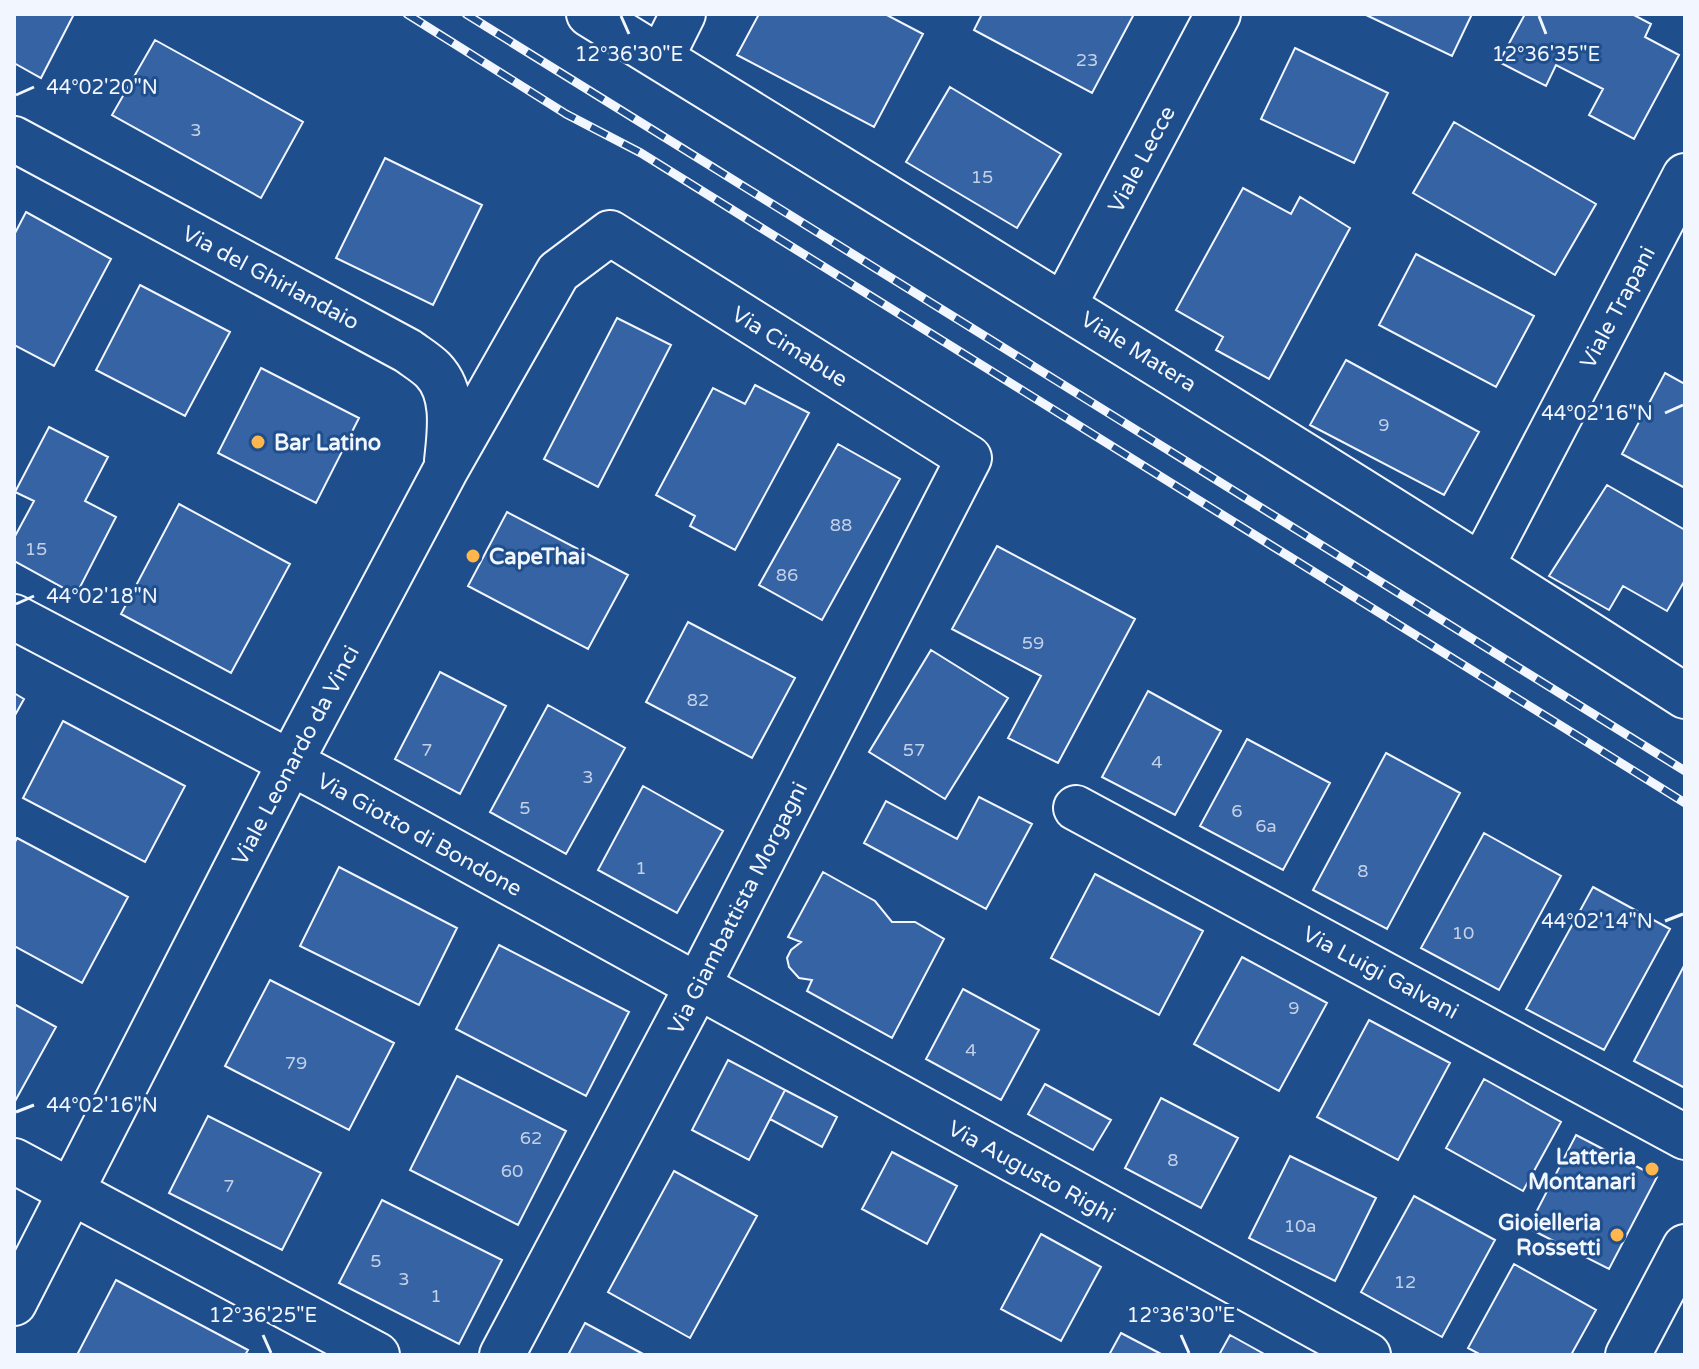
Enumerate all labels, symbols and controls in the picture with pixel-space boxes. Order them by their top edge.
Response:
text: 12°36'30"E [575,43,683,67]
text: 12°36'35"E [1492,43,1600,67]
house number: 23 [1076,49,1098,71]
text: 44°02'20"N [46,76,158,100]
street label: Viale Lecce [1103,102,1181,217]
house number: 3 [190,119,202,141]
house number: 15 [971,166,993,188]
street label: Via del Ghirlandaio [178,220,363,335]
street label: Viale Trapani [1575,242,1661,373]
street label: Via Cimabue [727,301,852,393]
street label: Viale Matera [1076,306,1201,398]
text: 44°02'16"N [1541,402,1653,426]
house number: 9 [1378,414,1390,436]
place label: Bar Latino [274,430,381,456]
marker: Bar Latino [249,433,267,451]
house number: 88 [830,514,852,536]
house number: 15 [25,538,47,560]
place label: CapeThai [489,544,586,570]
marker: CapeThai [464,547,482,565]
house number: 86 [776,564,798,586]
text: 44°02'18"N [46,585,158,609]
house number: 59 [1022,632,1044,654]
street label: Viale Leonardo da Vinci [227,641,365,870]
house number: 82 [687,689,709,711]
house number: 7 [421,739,433,761]
house number: 57 [903,739,925,761]
house number: 4 [1151,751,1163,773]
house number: 3 [582,766,594,788]
street label: Via Giotto di Bondone [313,768,526,902]
street label: Via Giambattista Morgagni [663,778,813,1039]
house number: 5 [519,797,531,819]
house number: 6 [1231,800,1243,822]
house number: 6a [1255,815,1277,837]
house number: 1 [635,857,647,879]
house number: 8 [1357,860,1369,882]
text: 44°02'14"N [1541,910,1653,934]
street label: Via Luigi Galvani [1298,921,1463,1025]
house number: 10 [1452,922,1474,944]
house number: 9 [1288,997,1300,1019]
house number: 4 [965,1039,977,1061]
house number: 79 [285,1052,307,1074]
text: 44°02'16"N [46,1094,158,1118]
street label: Via Augusto Righi [943,1115,1120,1229]
house number: 62 [520,1127,542,1149]
place label: Latteria Montanari [1528,1144,1636,1195]
house number: 8 [1167,1149,1179,1171]
house number: 60 [501,1160,523,1182]
marker: Latteria Montanari [1643,1160,1661,1178]
house number: 7 [223,1175,235,1197]
place label: Gioielleria Rossetti [1498,1210,1601,1261]
house number: 10a [1284,1215,1316,1237]
marker: Gioielleria Rossetti [1608,1226,1626,1244]
house number: 5 [370,1250,382,1272]
house number: 3 [398,1268,410,1290]
house number: 12 [1394,1271,1416,1293]
house number: 1 [430,1285,442,1307]
text: 12°36'25"E [209,1304,317,1328]
text: 12°36'30"E [1127,1304,1235,1328]

